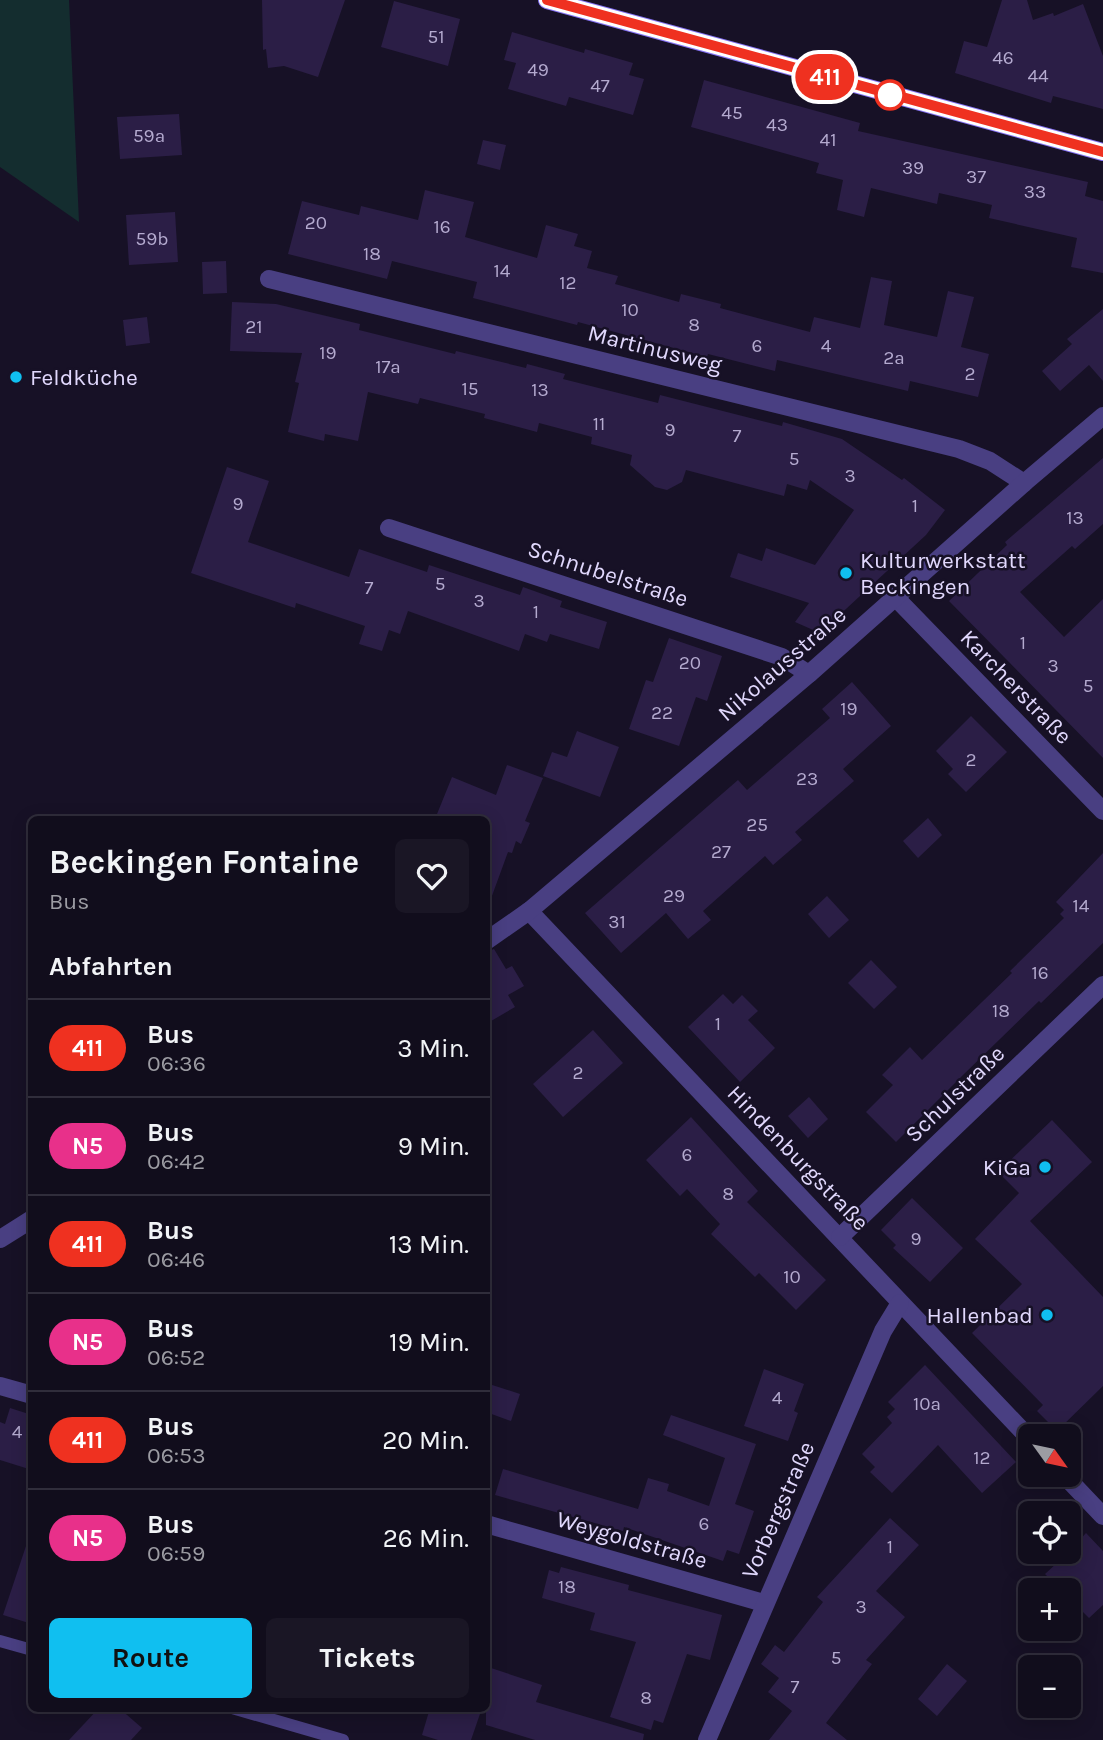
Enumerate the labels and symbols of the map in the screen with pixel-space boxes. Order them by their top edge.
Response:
house number: 51 [427,26,445,48]
house number: 46 [992,47,1014,69]
line badge: 411 [785,54,865,100]
house number: 49 [527,59,549,81]
house number: 44 [1027,65,1049,87]
house number: 47 [590,75,610,97]
unlabelled marker [875,80,905,110]
house number: 45 [721,102,743,124]
house number: 43 [766,114,788,136]
house number: 59a [133,125,165,147]
house number: 41 [820,129,836,151]
house number: 39 [902,157,924,179]
house number: 37 [966,166,986,188]
house number: 33 [1024,181,1046,203]
house number: 20 [305,212,327,234]
house number: 16 [433,216,451,238]
house number: 59b [135,228,169,250]
house number: 18 [363,243,381,265]
house number: 14 [494,260,511,282]
house number: 12 [559,272,577,294]
house number: 10 [621,299,639,321]
house number: 8 [688,314,700,336]
house number: 21 [245,316,263,338]
street label: Martinusweg [585,319,725,379]
house number: 6 [752,335,762,357]
house number: 4 [821,335,832,357]
house number: 19 [319,342,337,364]
house number: 2a [883,347,905,369]
house number: 17a [375,356,401,378]
house number: 2 [964,363,976,385]
place label: Feldküche [30,364,138,391]
marker: Feldküche [8,369,24,385]
house number: 15 [461,378,479,400]
house number: 13 [531,379,549,401]
house number: 11 [593,413,605,435]
house number: 9 [664,419,676,441]
house number: 7 [733,425,742,447]
house number: 5 [789,448,799,470]
house number: 3 [844,465,856,487]
house number: 9 [232,493,244,515]
house number: 1 [912,495,918,517]
house number: 13 [1066,507,1084,529]
street label: Schnubelstraße [524,535,692,613]
place label: Kulturwerkstatt Beckingen [860,547,1026,600]
marker: Kulturwerkstatt Beckingen [838,565,854,581]
house number: 5 [435,573,445,595]
house number: 7 [365,577,374,599]
house number: 3 [473,590,485,612]
house number: 1 [533,601,539,623]
street label: Nikolausstraße [712,601,852,727]
street label: Karcherstraße [955,624,1077,750]
house number: 1 [1020,632,1026,654]
house number: 20 [679,652,701,674]
house number: 3 [1047,655,1059,677]
house number: 5 [1083,675,1093,697]
house number: 19 [840,698,858,720]
house number: 22 [651,702,673,724]
house number: 2 [965,749,977,771]
house number: 23 [796,768,818,790]
house number: 25 [746,814,768,836]
house number: 27 [711,841,731,863]
house number: 29 [663,885,685,907]
house number: 14 [1073,895,1090,917]
house number: 31 [608,911,626,933]
house number: 16 [1031,962,1049,984]
house number: 18 [992,1000,1010,1022]
house number: 1 [715,1013,721,1035]
street label: Schulstraße [900,1040,1010,1148]
house number: 2 [572,1062,584,1084]
street label: Hindenburgstraße [722,1080,874,1236]
house number: 6 [682,1144,692,1166]
place label: KiGa [983,1154,1031,1181]
marker: KiGa [1037,1159,1053,1175]
house number: 8 [722,1183,734,1205]
house number: 9 [910,1228,922,1250]
house number: 10 [783,1266,801,1288]
place label: Hallenbad [926,1302,1033,1329]
marker: Hallenbad [1039,1307,1055,1323]
house number: 4 [772,1387,783,1409]
house number: 10a [913,1393,941,1415]
house number: 4 [12,1421,23,1443]
north arrow [1018,1424,1082,1488]
street label: Vorbergstraße [736,1437,820,1583]
house number: 12 [973,1447,991,1469]
street label: Weygoldstraße [554,1506,710,1574]
house number: 6 [699,1513,709,1535]
house number: 1 [887,1536,893,1558]
house number: 18 [558,1576,576,1598]
house number: 3 [855,1596,867,1618]
house number: 5 [831,1647,841,1669]
house number: 7 [791,1676,800,1698]
house number: 8 [640,1687,652,1709]

